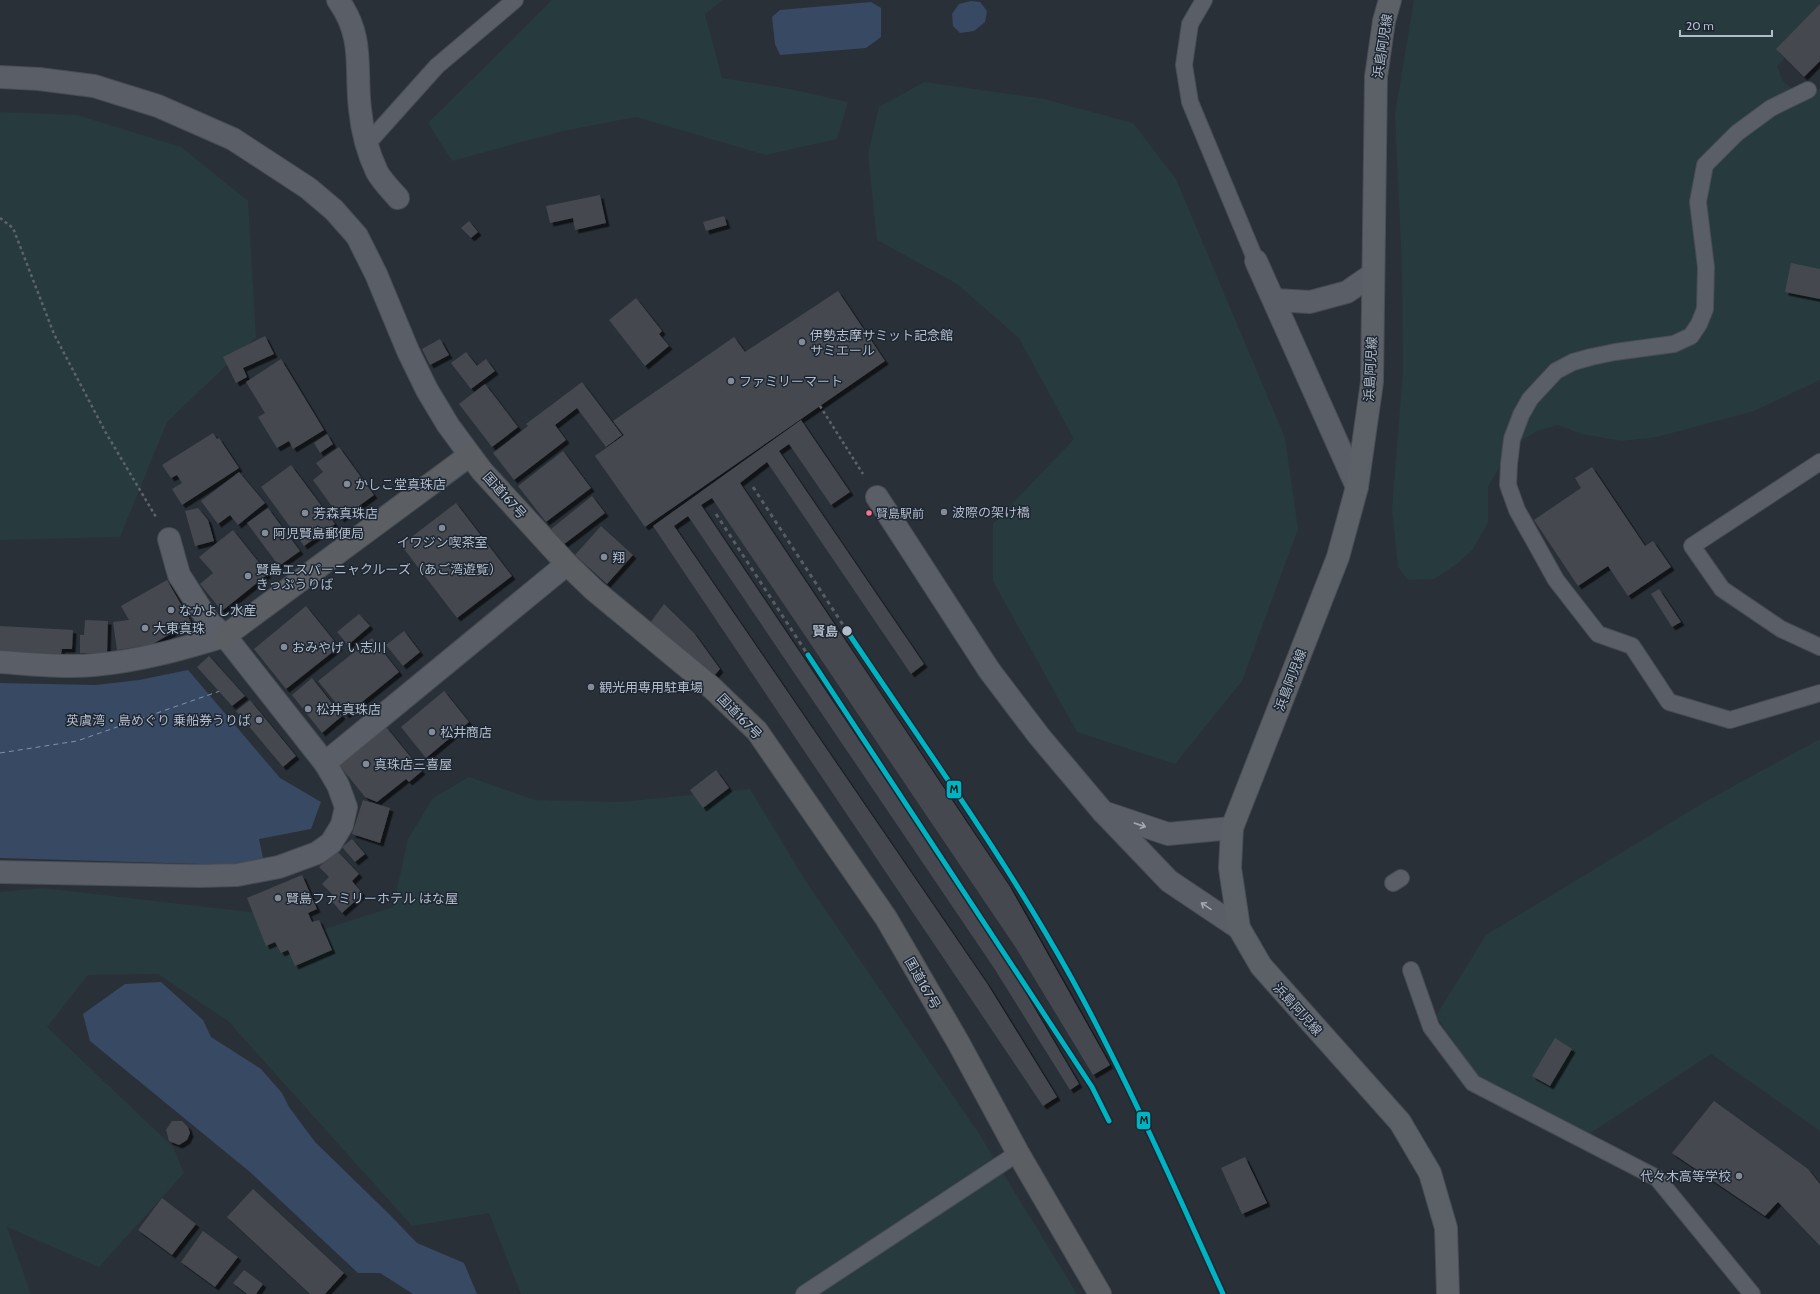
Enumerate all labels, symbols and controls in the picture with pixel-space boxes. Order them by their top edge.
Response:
scale bar [1680,12,1772,38]
street label: 浜島阿児線 [1369,13,1395,79]
text: 20 m [1686,18,1714,33]
place label: 伊勢志摩サミット記念館 サミエール [810,327,953,358]
street label: 浜島阿児線 [1360,336,1380,402]
marker: 伊勢志摩サミット記念館 サミエール [797,337,807,347]
place label: ファミリーマート [739,373,843,389]
marker: ファミリーマート [726,376,736,386]
street label: 国道167号 [480,468,530,522]
place label: かしこ堂真珠店 [355,476,446,492]
marker: かしこ堂真珠店 [342,479,352,489]
place label: 波際の架け橋 [952,504,1030,520]
place label: 芳森真珠店 [313,505,378,521]
place label: 賢島駅前 [876,506,924,521]
marker: 波際の架け橋 [939,507,949,517]
marker: 芳森真珠店 [300,508,310,518]
marker: 賢島駅前 [864,508,874,518]
marker: イワジン喫茶室 [437,523,447,533]
place label: 阿児賢島郵便局 [273,525,364,541]
marker: 阿児賢島郵便局 [260,528,270,538]
place label: イワジン喫茶室 [396,534,488,550]
place label: 翔 [612,549,625,565]
marker: 翔 [599,552,609,562]
place label: 賢島エスパーニャクルーズ（あご湾遊覧） きっぷうりば [256,561,502,592]
marker: 賢島エスパーニャクルーズ（あご湾遊覧） きっぷうりば [243,571,253,581]
place label: なかよし水産 [179,602,256,618]
marker: なかよし水産 [166,605,176,615]
place label: 大東真珠 [153,620,205,636]
marker: 大東真珠 [140,623,150,633]
place label: 賢島 [812,623,838,639]
marker: 賢島 [840,624,854,638]
place label: おみやげ い志川 [292,639,386,655]
marker: おみやげ い志川 [279,642,289,652]
street label: 浜島阿児線 [1271,647,1309,713]
place label: 観光用専用駐車場 [599,679,703,695]
marker: 観光用専用駐車場 [586,682,596,692]
street label: 国道167号 [714,690,766,742]
place label: 松井真珠店 [316,701,381,717]
marker: 松井真珠店 [303,704,313,714]
place label: 英虞湾・島めぐり 乗船券うりば [66,712,251,728]
marker: 英虞湾・島めぐり 乗船券うりば [254,715,264,725]
place label: 松井商店 [440,724,492,740]
marker: 松井商店 [427,727,437,737]
place label: 真珠店三喜屋 [374,756,452,772]
marker: 真珠店三喜屋 [361,759,371,769]
line badge: M [946,780,962,799]
text: M [949,782,959,796]
one-way arrow [1134,821,1146,829]
place label: 賢島ファミリーホテル はな屋 [286,890,458,906]
marker: 賢島ファミリーホテル はな屋 [273,893,283,903]
one-way arrow [1201,902,1212,910]
street label: 国道167号 [902,954,944,1012]
street label: 浜島阿児線 [1270,979,1326,1039]
line badge: M [1136,1111,1151,1130]
text: M [1139,1113,1149,1127]
place label: 代々木高等学校 [1640,1168,1731,1184]
marker: 代々木高等学校 [1734,1171,1744,1181]

